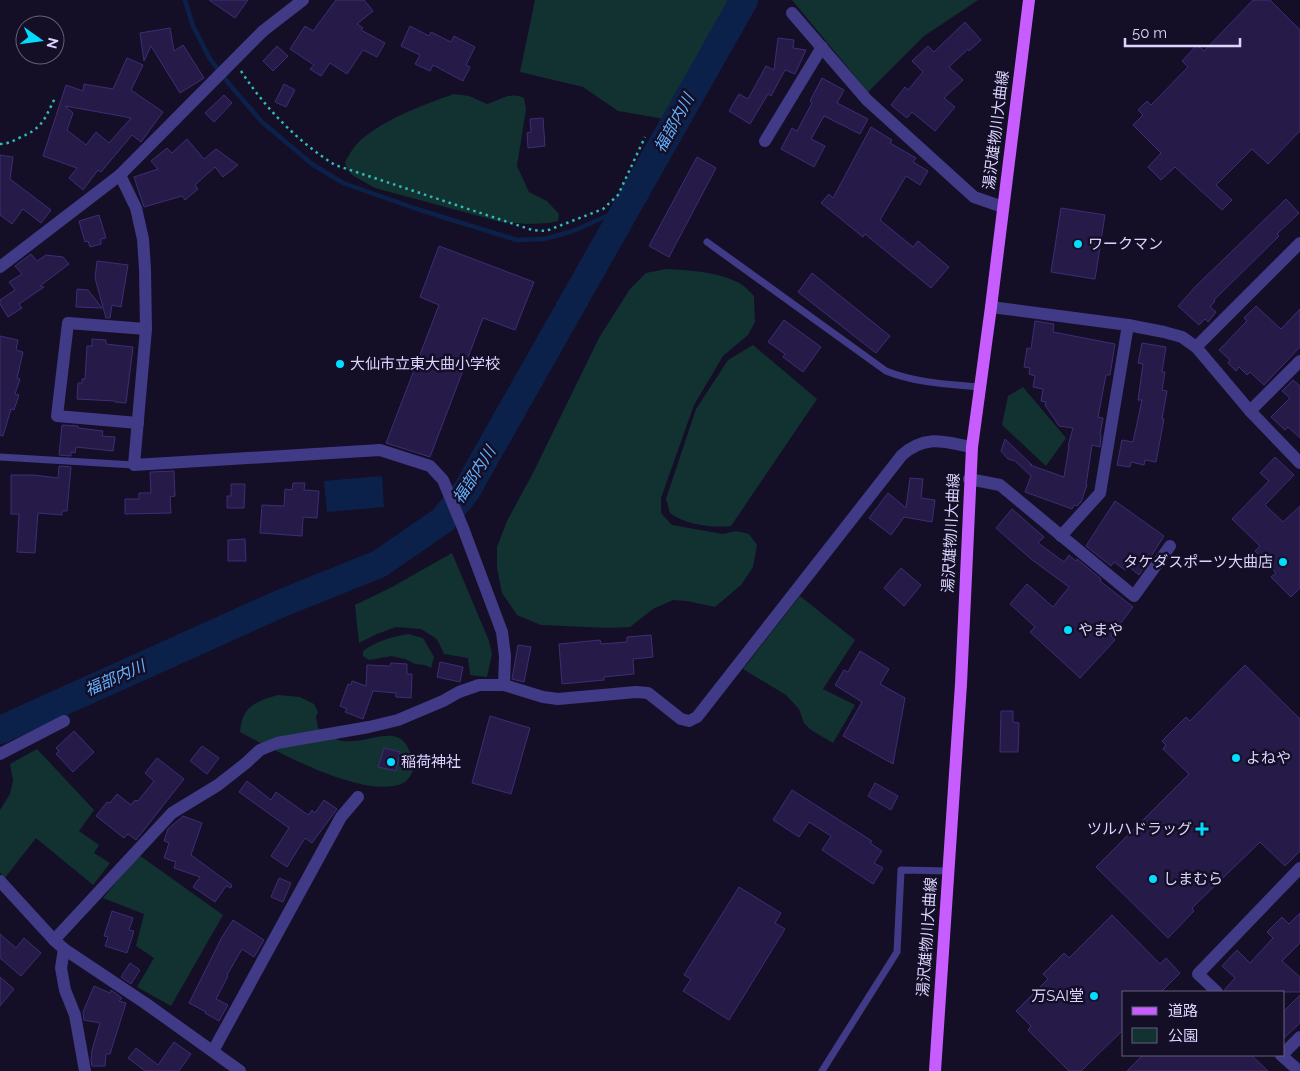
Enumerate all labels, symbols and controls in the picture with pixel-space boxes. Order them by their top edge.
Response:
north arrow [15,15,65,65]
scale bar [1125,15,1240,47]
text: 50 m [1132,24,1167,42]
text: N [44,36,62,50]
street label: 湯沢雄物川大曲線 [980,69,1012,191]
water label: 福部内川 [650,89,699,156]
place label: ワークマン [1088,235,1163,253]
marker: ワークマン [1072,238,1084,250]
place label: 大仙市立東大曲小学校 [350,355,500,373]
marker: 大仙市立東大曲小学校 [334,358,346,370]
water label: 福部内川 [449,441,500,507]
street label: 湯沢雄物川大曲線 [939,473,963,593]
place label: タケダスポーツ大曲店 [1123,553,1273,571]
marker: タケダスポーツ大曲店 [1277,556,1289,568]
place label: やまや [1078,621,1123,639]
marker: やまや [1062,624,1074,636]
water label: 福部内川 [82,655,150,700]
place label: よねや [1246,749,1291,767]
marker: よねや [1230,752,1242,764]
place label: 稲荷神社 [401,753,461,771]
marker: 稲荷神社 [385,756,397,768]
place label: ツルハドラッグ [1087,820,1192,838]
marker: ツルハドラッグ [1196,823,1208,835]
place label: しまむら [1163,870,1223,888]
marker: しまむら [1147,873,1159,885]
street label: 湯沢雄物川大曲線 [914,877,940,997]
place label: 万SAI堂 [1031,987,1084,1005]
marker: 万SAI堂 [1088,990,1100,1002]
legend [1122,991,1285,1056]
text: 道路 [1168,1002,1198,1020]
text: 公園 [1168,1027,1198,1045]

